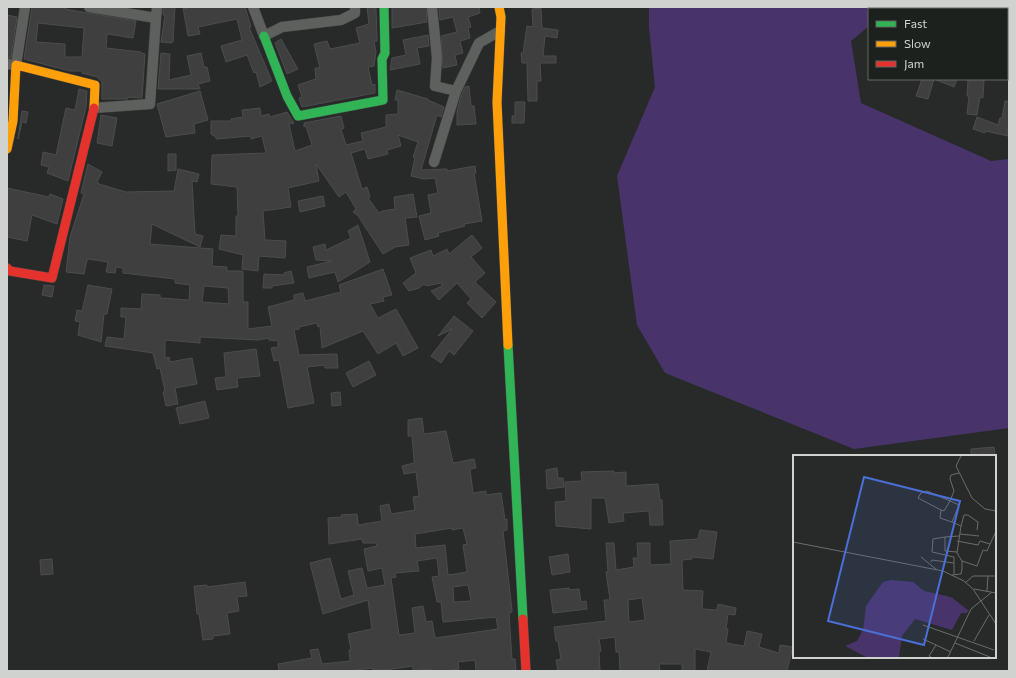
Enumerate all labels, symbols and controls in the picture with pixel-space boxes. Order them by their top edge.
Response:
legend [868,8,1008,80]
text: Fast [904,16,927,30]
text: Slow [904,36,931,50]
text: Jam [904,56,924,71]
inset map [793,455,996,658]

